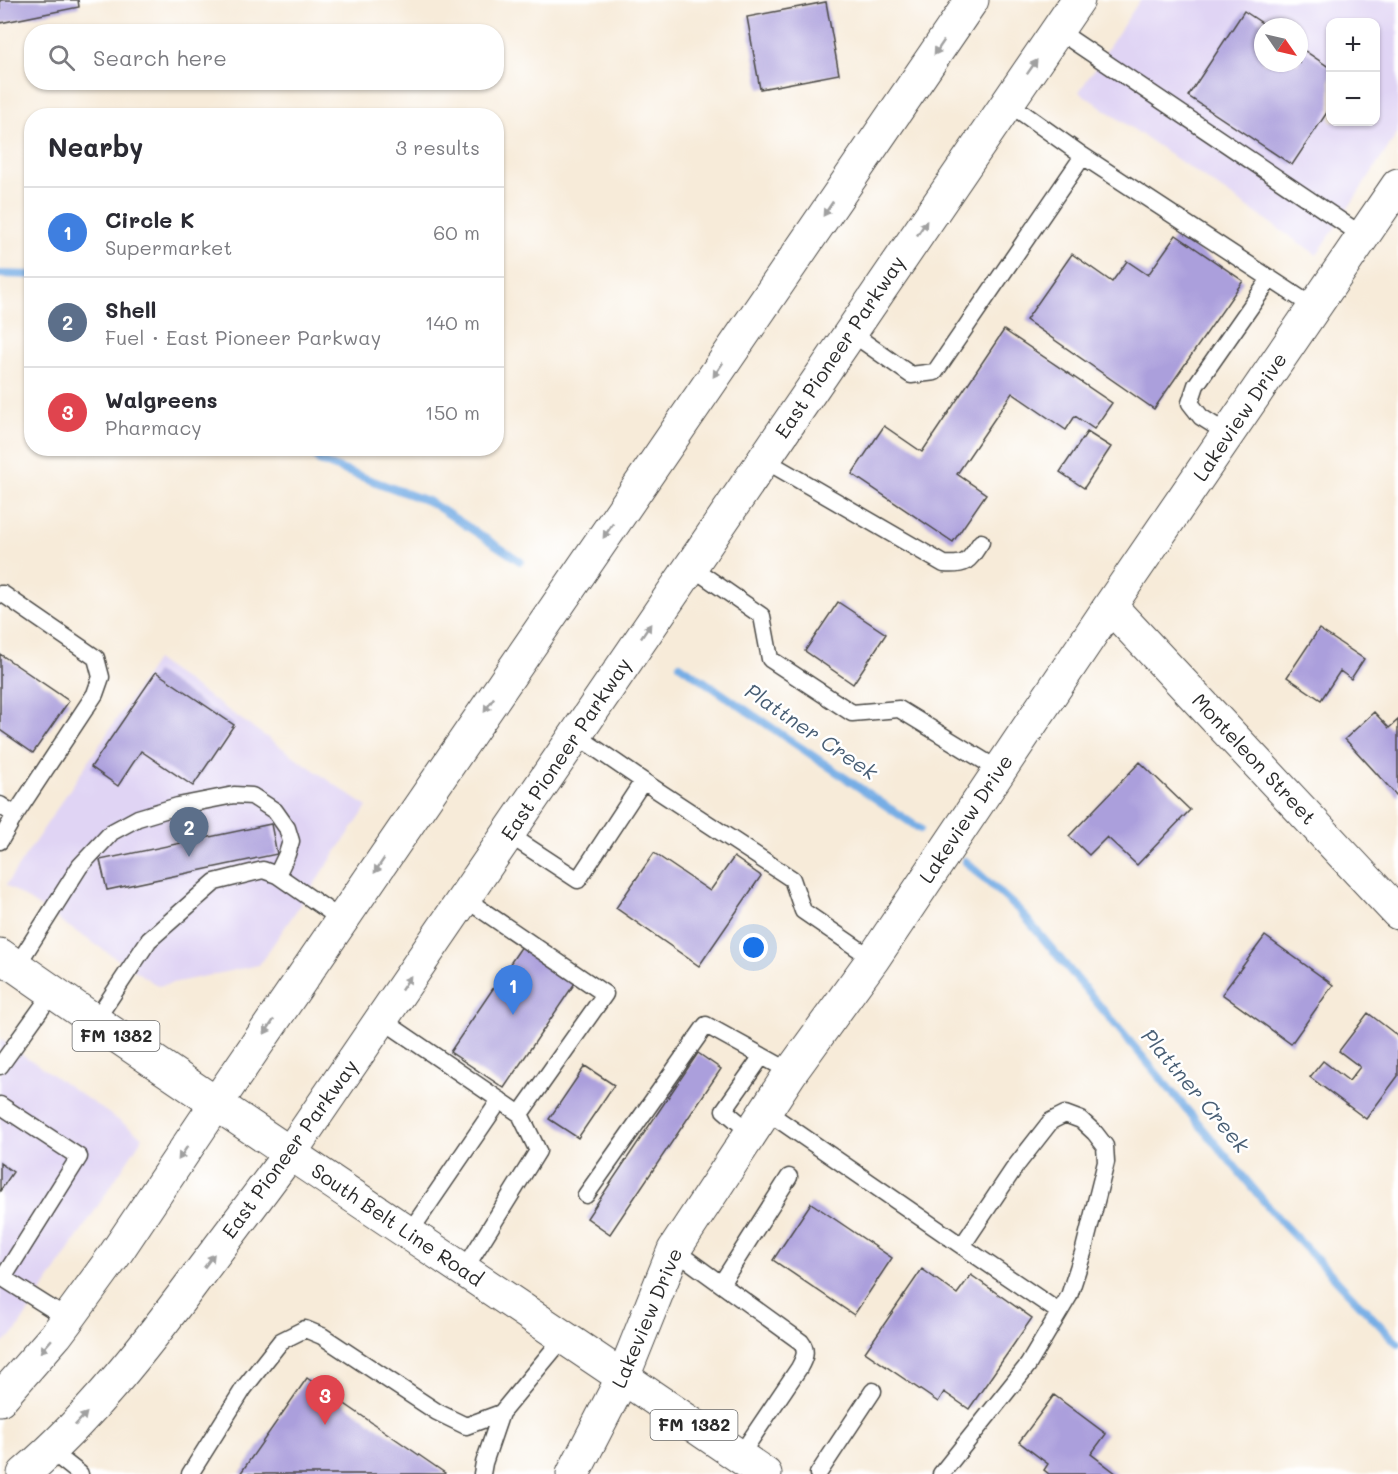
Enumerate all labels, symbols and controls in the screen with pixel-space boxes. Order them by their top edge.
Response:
north arrow [1254,18,1308,72]
map controls [1326,18,1380,126]
button: + [1326,18,1380,72]
search box [24,24,504,90]
one-way arrow [933,40,945,56]
icon: search [45,41,78,74]
text: Search here [93,43,227,72]
one-way arrow [1026,59,1038,75]
button: − [1326,72,1380,126]
text: Nearby [48,130,143,164]
text: 3 results [395,134,480,160]
one-way arrow [823,201,834,218]
text: Circle K [105,205,195,234]
text: 1 [63,219,72,245]
text: 60 m [433,219,480,245]
one-way arrow [916,219,927,236]
text: Supermarket [105,234,232,260]
street label: East Pioneer Parkway [768,250,910,443]
text: Shell [105,295,157,324]
text: 2 [62,309,73,335]
text: 140 m [425,309,480,335]
text: Fuel · East Pioneer Parkway [105,324,381,350]
street label: Lakeview Drive [1186,347,1292,486]
one-way arrow [713,362,724,378]
text: Walgreens [105,385,218,414]
text: 3 [62,399,74,425]
text: 150 m [425,399,480,425]
text: Pharmacy [105,414,202,440]
one-way arrow [603,523,614,539]
one-way arrow [640,624,652,640]
street label: East Pioneer Parkway [494,652,636,845]
water label: Plattner Creek [740,676,884,786]
street label: Monteleon Street [1187,687,1322,830]
one-way arrow [483,696,495,712]
street label: Lakeview Drive [912,749,1018,888]
pin: 2 [170,808,208,857]
one-way arrow [373,857,385,873]
your location [739,933,768,962]
pin: 1 [494,966,532,1015]
one-way arrow [400,976,412,992]
one-way arrow [263,1018,275,1034]
road number: FM 1382 [72,1021,160,1051]
water label: Plattner Creek [1136,1022,1257,1158]
street label: East Pioneer Parkway [215,1054,363,1243]
one-way arrow [178,1145,189,1161]
street label: South Belt Line Road [307,1157,489,1291]
street label: Lakeview Drive [605,1244,687,1392]
one-way arrow [203,1253,215,1268]
one-way arrow [40,1338,53,1353]
pin: 3 [306,1376,344,1425]
road number: FM 1382 [650,1410,738,1440]
one-way arrow [74,1411,88,1426]

